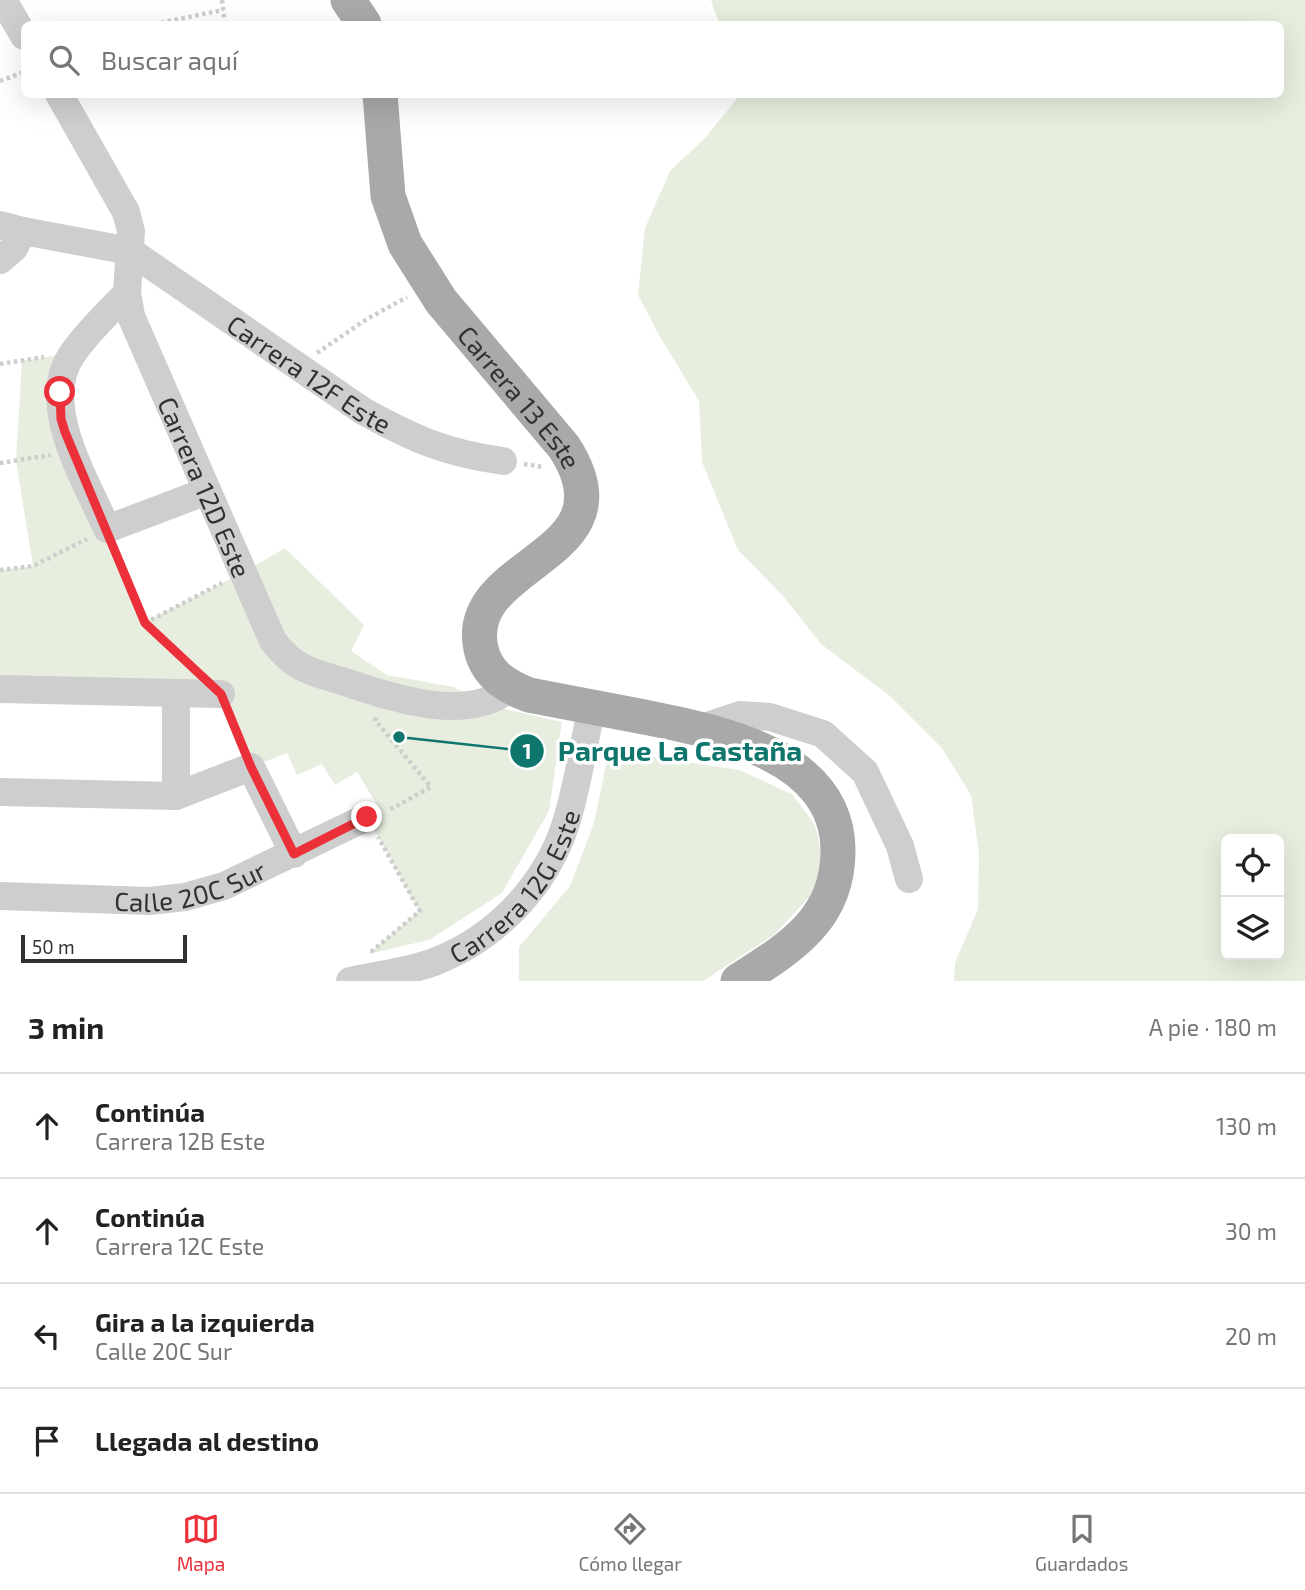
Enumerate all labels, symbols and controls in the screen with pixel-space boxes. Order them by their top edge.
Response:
search box [21,21,1284,98]
icon: search [45,41,83,79]
text: Buscar aquí [101,44,238,75]
street label: Carrera 12F Este [222,307,397,439]
street label: Carrera 13 Este [452,319,588,473]
route start [44,376,75,407]
street label: Carrera 12D Este [153,392,259,582]
callout: Parque La Castaña [509,727,817,776]
text: Parque La Castaña [558,733,802,767]
text: 1 [522,738,532,763]
route end [351,801,382,832]
street label: Carrera 12G Este [444,806,585,968]
map controls [1221,834,1284,960]
button: locate [1221,834,1284,897]
street label: Calle 20C Sur [114,853,270,917]
button: layers [1221,897,1284,960]
scale bar [21,932,187,964]
text: 50 m [32,935,75,958]
text: 3 min [28,1009,104,1045]
text: A pie · 180 m [1149,1013,1277,1041]
text: Continúa [95,1096,205,1127]
icon: ahead [28,1107,66,1145]
text: 130 m [1216,1112,1277,1140]
text: Carrera 12B Este [95,1127,265,1155]
text: Continúa [95,1201,205,1232]
icon: ahead [28,1212,66,1250]
text: 30 m [1225,1217,1277,1245]
text: Carrera 12C Este [95,1232,264,1260]
text: Gira a la izquierda [95,1306,315,1337]
icon: left [28,1317,66,1355]
text: 20 m [1225,1322,1277,1350]
text: Calle 20C Sur [95,1337,232,1365]
icon: arrive [28,1422,66,1460]
text: Llegada al destino [95,1425,319,1456]
tab: Mapa [177,1510,225,1575]
tab: Cómo llegar [578,1510,682,1575]
tab: Guardados [1035,1510,1128,1575]

